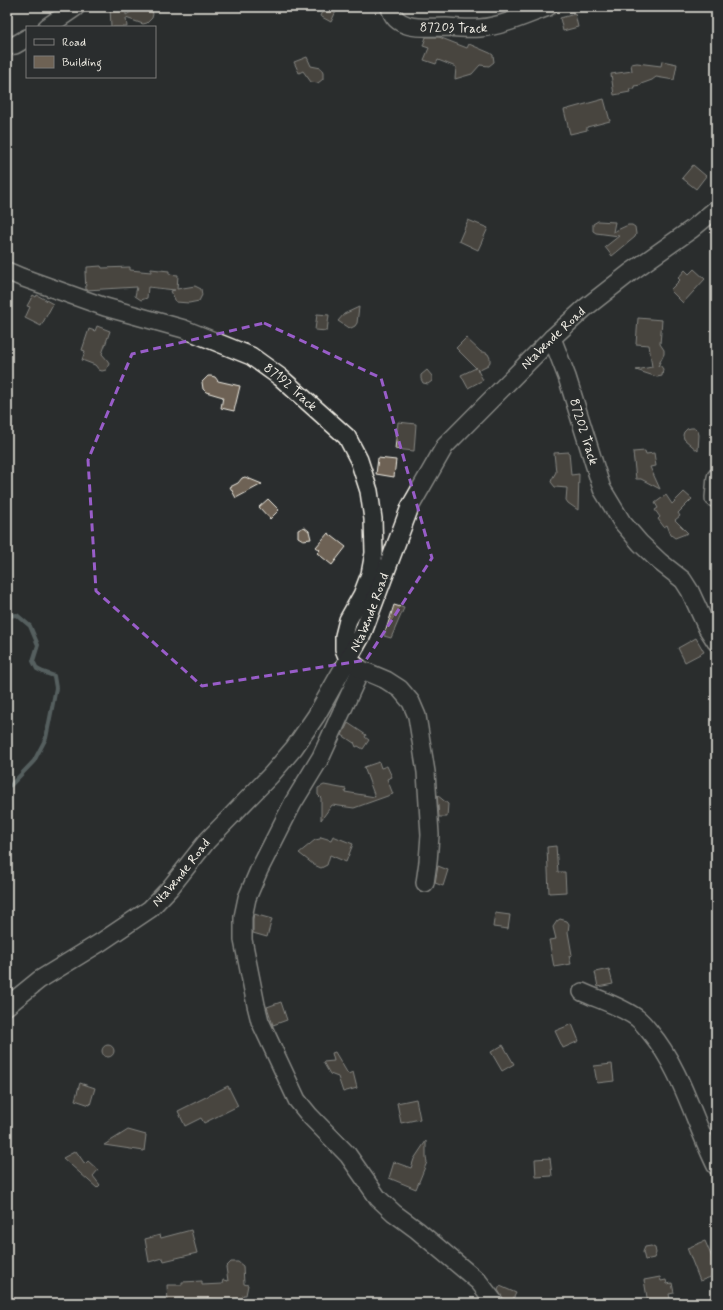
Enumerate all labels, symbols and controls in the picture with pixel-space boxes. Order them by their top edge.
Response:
street label: 87203 Track [420,18,489,37]
legend [26,26,156,78]
text: Road [62,35,86,51]
text: Building [62,55,102,72]
street label: Ntabende Road [517,303,589,373]
street label: 87192 Track [260,359,321,415]
street label: 87202 Track [566,396,603,467]
street label: Ntabende Road [346,571,393,655]
street label: Ntabende Road [148,835,214,910]

